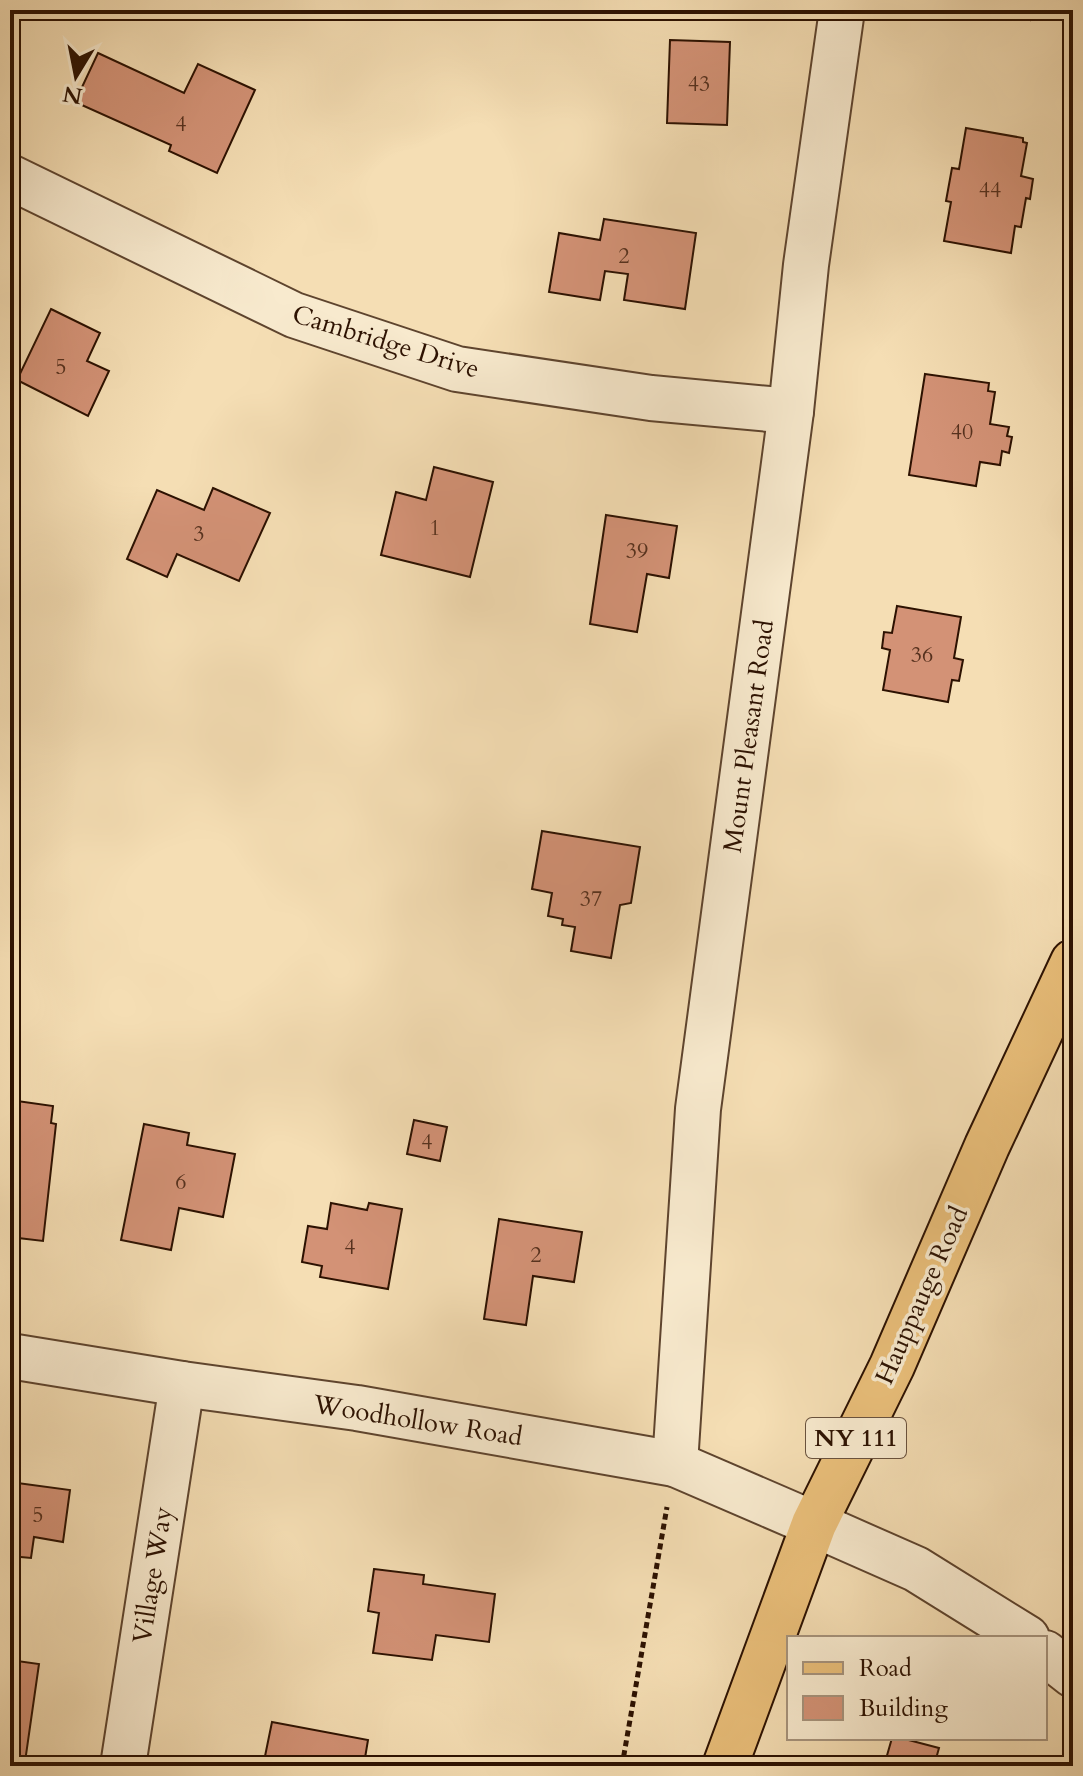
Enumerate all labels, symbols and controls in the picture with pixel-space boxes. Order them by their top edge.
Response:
north arrow [36,36,116,116]
house number: 43 [688,69,710,99]
text: N [61,78,85,111]
house number: 4 [175,109,187,139]
house number: 44 [979,175,1001,205]
house number: 2 [618,241,630,271]
street label: Cambridge Drive [288,296,484,387]
house number: 5 [55,352,67,382]
house number: 40 [951,417,973,447]
house number: 1 [429,513,441,543]
house number: 3 [193,519,205,549]
house number: 39 [626,536,648,566]
street label: Mount Pleasant Road [715,617,782,855]
house number: 36 [911,640,933,670]
house number: 37 [580,884,602,914]
house number: 4 [421,1127,433,1157]
house number: 6 [175,1167,187,1197]
street label: Hauppauge Road [867,1201,976,1390]
house number: 4 [344,1232,356,1262]
house number: 2 [530,1240,542,1270]
street label: Woodhollow Road [310,1387,525,1454]
road number: NY 111 [806,1418,906,1458]
house number: 5 [32,1500,44,1530]
street label: Village Way [124,1504,181,1646]
legend [787,1636,1047,1740]
text: Road [859,1652,912,1685]
text: Building [859,1692,949,1725]

